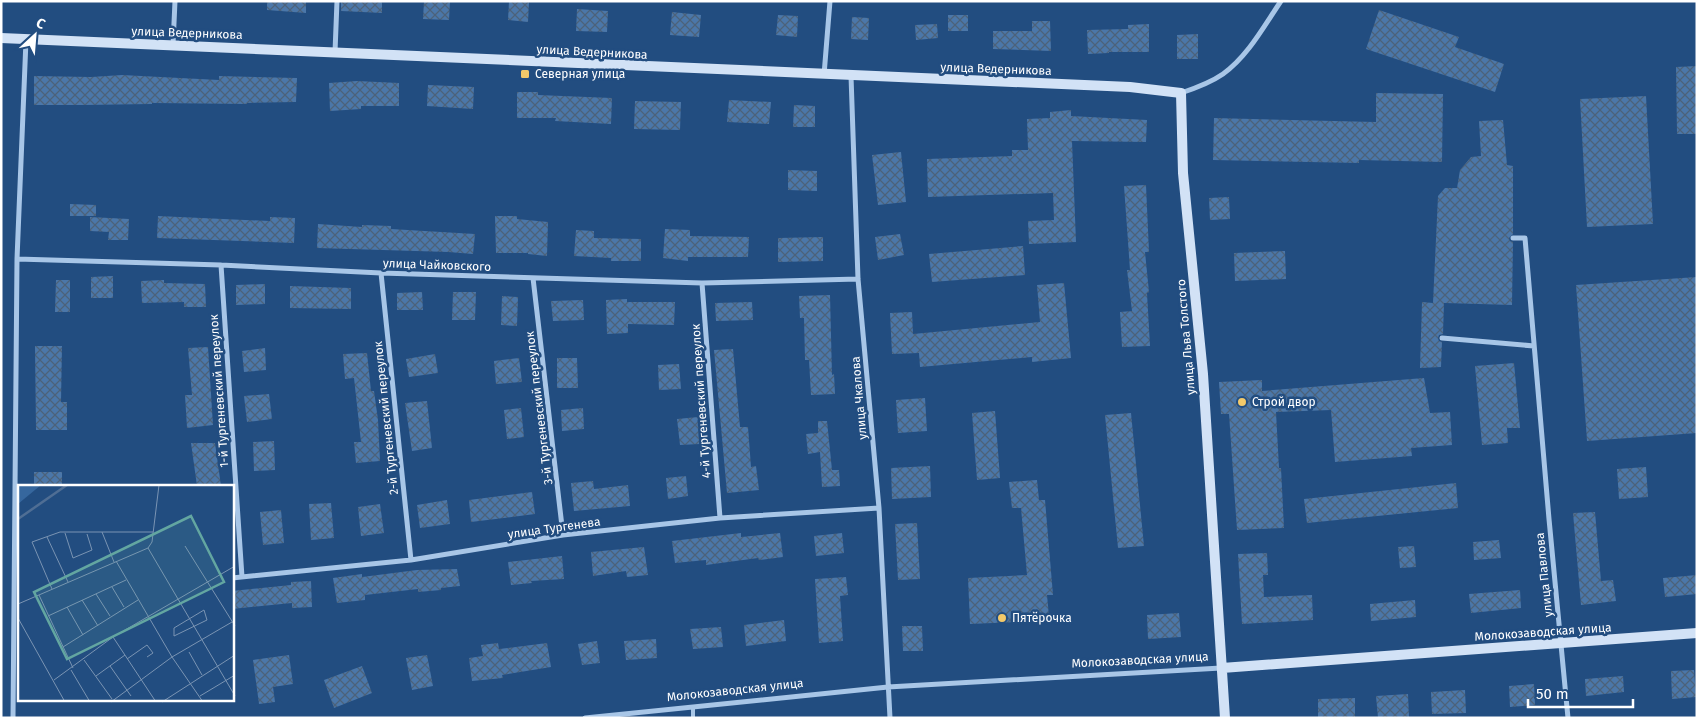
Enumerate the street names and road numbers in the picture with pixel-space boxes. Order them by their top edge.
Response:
street label: улица Ведерникова [131,24,243,42]
street label: улица Ведерникова [536,42,648,62]
street label: улица Ведерникова [940,60,1052,78]
street label: улица Чайковского [383,256,491,274]
street label: улица Льва Толстого [1174,279,1198,395]
street label: 1-й Тургеневский переулок [207,313,231,468]
street label: 4-й Тургеневский переулок [689,323,713,479]
street label: 3-й Тургеневский переулок [523,330,555,485]
street label: 2-й Тургеневский переулок [371,340,401,496]
street label: улица Чкалова [848,356,870,440]
street label: улица Тургенева [507,515,601,541]
street label: улица Павлова [1533,532,1555,618]
street label: Молокозаводская улица [1474,620,1612,644]
street label: Молокозаводская улица [1071,649,1209,671]
street label: Молокозаводская улица [666,676,804,704]

